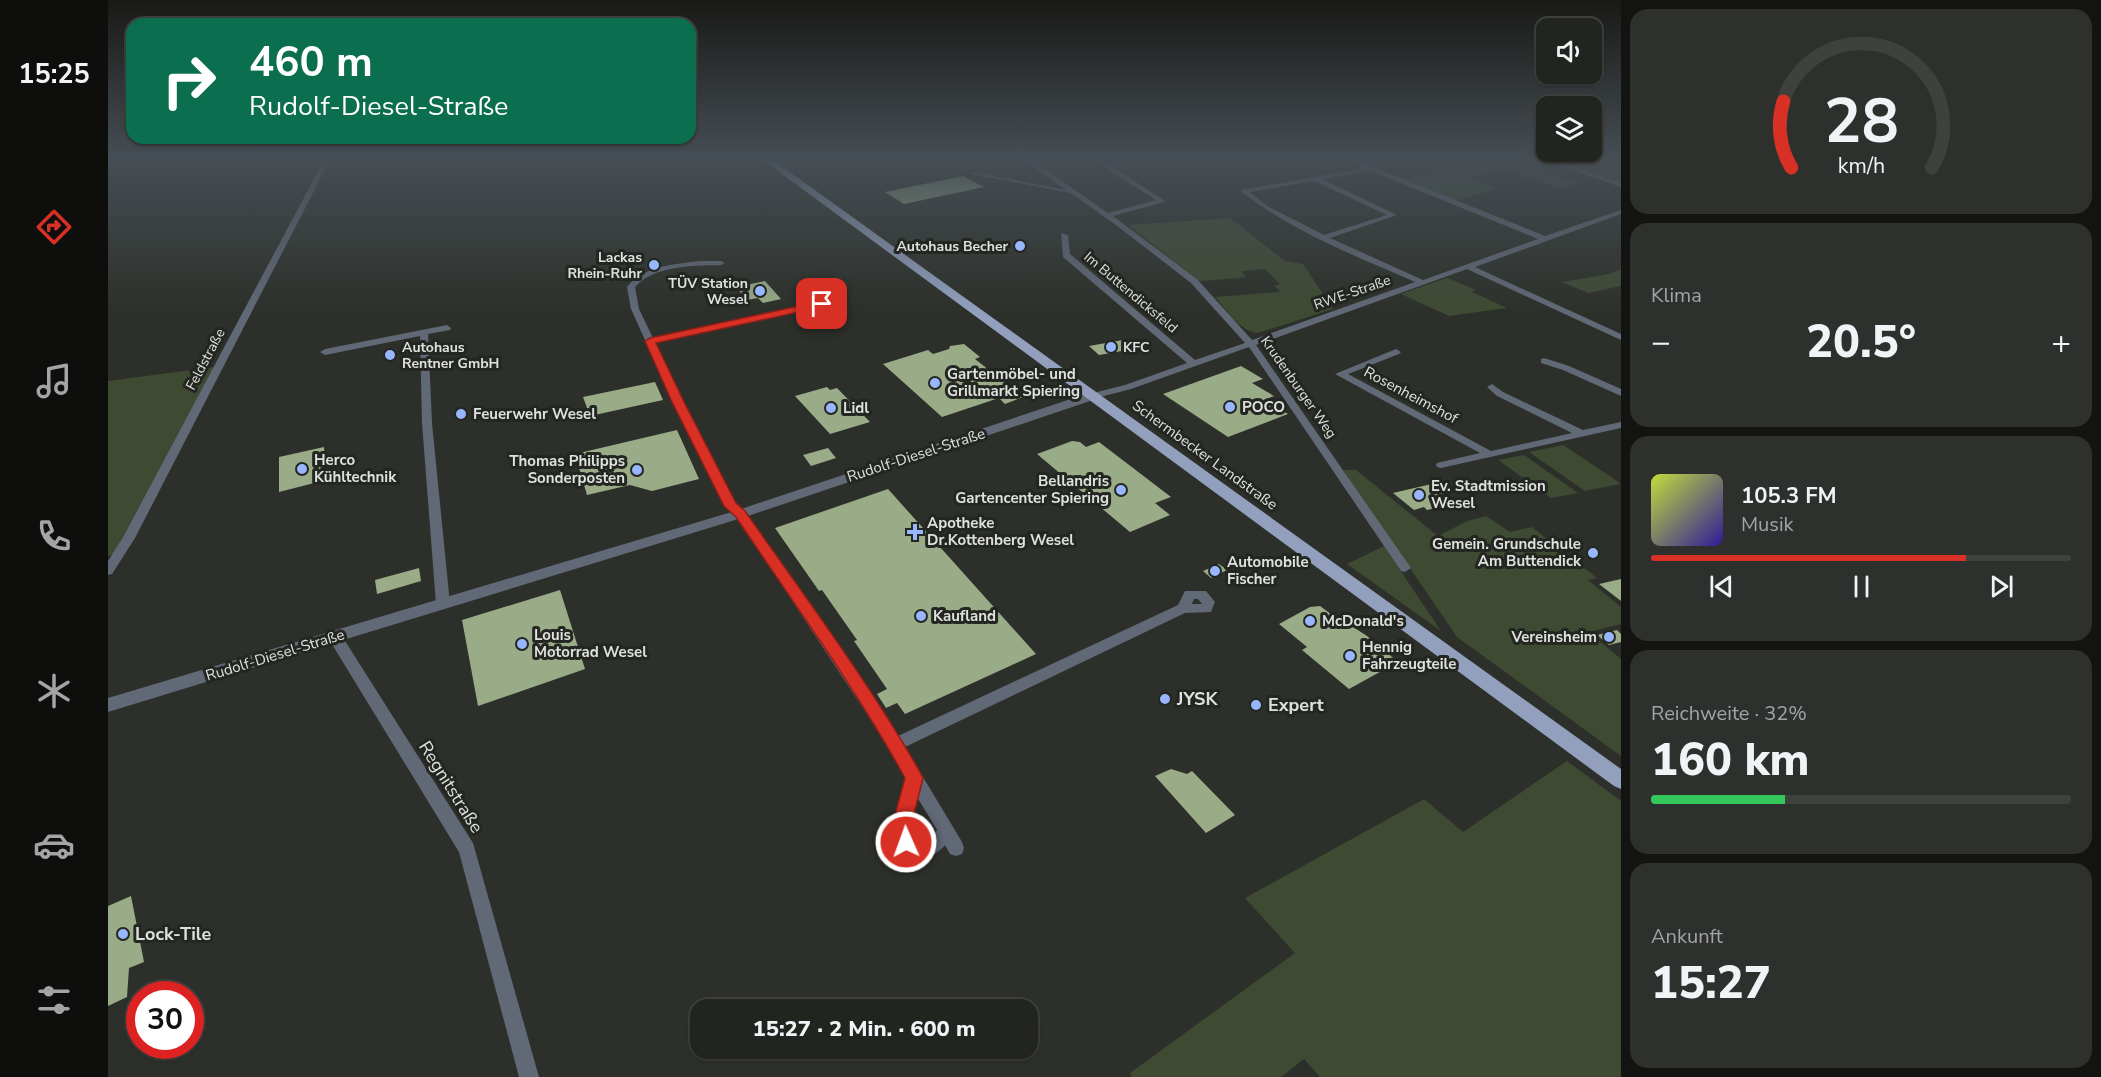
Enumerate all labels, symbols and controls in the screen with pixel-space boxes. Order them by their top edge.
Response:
map controls [1536,18,1602,162]
button: sound [1536,18,1602,84]
text: 460 m [249,34,373,91]
icon: right [150,42,228,120]
text: 15:25 [18,56,90,93]
text: 28 [1824,79,1898,164]
text: Rudolf-Diesel-Straße [249,88,508,125]
button: layers [1536,96,1602,162]
text: km/h [1837,152,1885,182]
icon: directions [33,206,75,248]
place label: Autohaus Becher [896,237,1009,256]
marker: Autohaus Becher [1013,239,1027,253]
street label: Im Buttendicksfeld [1080,247,1182,337]
place label: Lackas Rhein-Ruhr [567,248,643,283]
marker: Lackas Rhein-Ruhr [647,258,661,272]
street label: RWE-Straße [1311,270,1393,315]
place label: TÜV Station Wesel [668,274,749,309]
pin [796,278,847,329]
text: Klima [1651,282,1702,309]
marker: TÜV Station Wesel [753,284,767,298]
icon: arrive [805,287,838,320]
text: 20.5° [1806,312,1916,373]
text: − [1651,320,1671,365]
text: + [2051,320,2071,365]
street label: Feldstraße [181,325,230,393]
street label: Krudenburger Weg [1256,332,1341,442]
place label: Autohaus Rentner GmbH [402,338,499,373]
place label: KFC [1123,338,1150,357]
marker: KFC [1104,340,1118,354]
marker: Autohaus Rentner GmbH [383,348,397,362]
icon: music [33,360,75,402]
street label: Rosenheimshof [1361,362,1462,429]
place label: Gartenmöbel- und Grillmarkt Spiering [947,364,1080,401]
marker: Gartenmöbel- und Grillmarkt Spiering [928,376,942,390]
street label: Schermbecker Landstraße [1128,395,1282,515]
place label: POCO [1242,397,1285,417]
place label: Lidl [843,398,869,418]
marker: POCO [1223,400,1237,414]
marker: Lidl [824,401,838,415]
place label: Feuerwehr Wesel [473,404,596,424]
marker: Feuerwehr Wesel [454,407,468,421]
street label: Rudolf-Diesel-Straße [844,423,988,487]
place label: Herco Kühltechnik [314,450,397,487]
place label: Thomas Philipps Sonderposten [509,451,625,488]
marker: Herco Kühltechnik [295,462,309,476]
marker: Thomas Philipps Sonderposten [630,463,644,477]
place label: Bellandris Gartencenter Spiering [955,471,1109,508]
place label: Ev. Stadtmission Wesel [1431,476,1546,513]
text: 105.3 FM [1741,481,1837,511]
marker: Bellandris Gartencenter Spiering [1114,483,1128,497]
marker: Ev. Stadtmission Wesel [1412,488,1426,502]
text: Musik [1741,511,1794,538]
place label: Apotheke Dr.Kottenberg Wesel [927,513,1074,550]
icon: phone [33,515,75,557]
marker: Apotheke Dr.Kottenberg Wesel [908,525,922,539]
place label: Gemein. Grundschule Am Buttendick [1432,534,1582,571]
marker: Gemein. Grundschule Am Buttendick [1586,546,1600,560]
place label: Automobile Fischer [1227,552,1309,589]
marker: Automobile Fischer [1208,564,1222,578]
icon: previous [1705,570,1738,603]
icon: pause [1845,570,1878,603]
icon: next [1985,570,2018,603]
place label: Kaufland [933,606,996,626]
marker: Kaufland [914,609,928,623]
place label: McDonald's [1322,611,1404,631]
marker: McDonald's [1303,614,1317,628]
street label: Rudolf-Diesel-Straße [203,624,347,686]
place label: Louis Motorrad Wesel [534,625,647,662]
place label: Vereinsheim [1510,627,1597,647]
marker: Vereinsheim [1602,630,1616,644]
marker: Louis Motorrad Wesel [515,637,529,651]
place label: Hennig Fahrzeugteile [1362,637,1456,674]
marker: Hennig Fahrzeugteile [1343,649,1357,663]
icon: climate [33,670,75,712]
place label: JYSK [1176,687,1218,711]
marker: JYSK [1158,692,1172,706]
place label: Expert [1268,693,1324,717]
marker: Expert [1249,698,1263,712]
text: Reichweite · 32% [1651,700,1807,727]
text: 160 km [1651,730,1810,791]
street label: Regnitstraße [413,737,489,837]
position arrow [874,810,938,874]
icon: car [33,824,75,866]
place label: Lock-Tile [135,922,211,946]
text: Ankunft [1651,923,1723,950]
marker: Lock-Tile [116,927,130,941]
text: 15:27 [1651,953,1771,1014]
icon: filters [33,979,75,1021]
speed limit sign: 30 [126,981,204,1059]
text: 15:27 · 2 Min. · 600 m [753,1014,976,1044]

